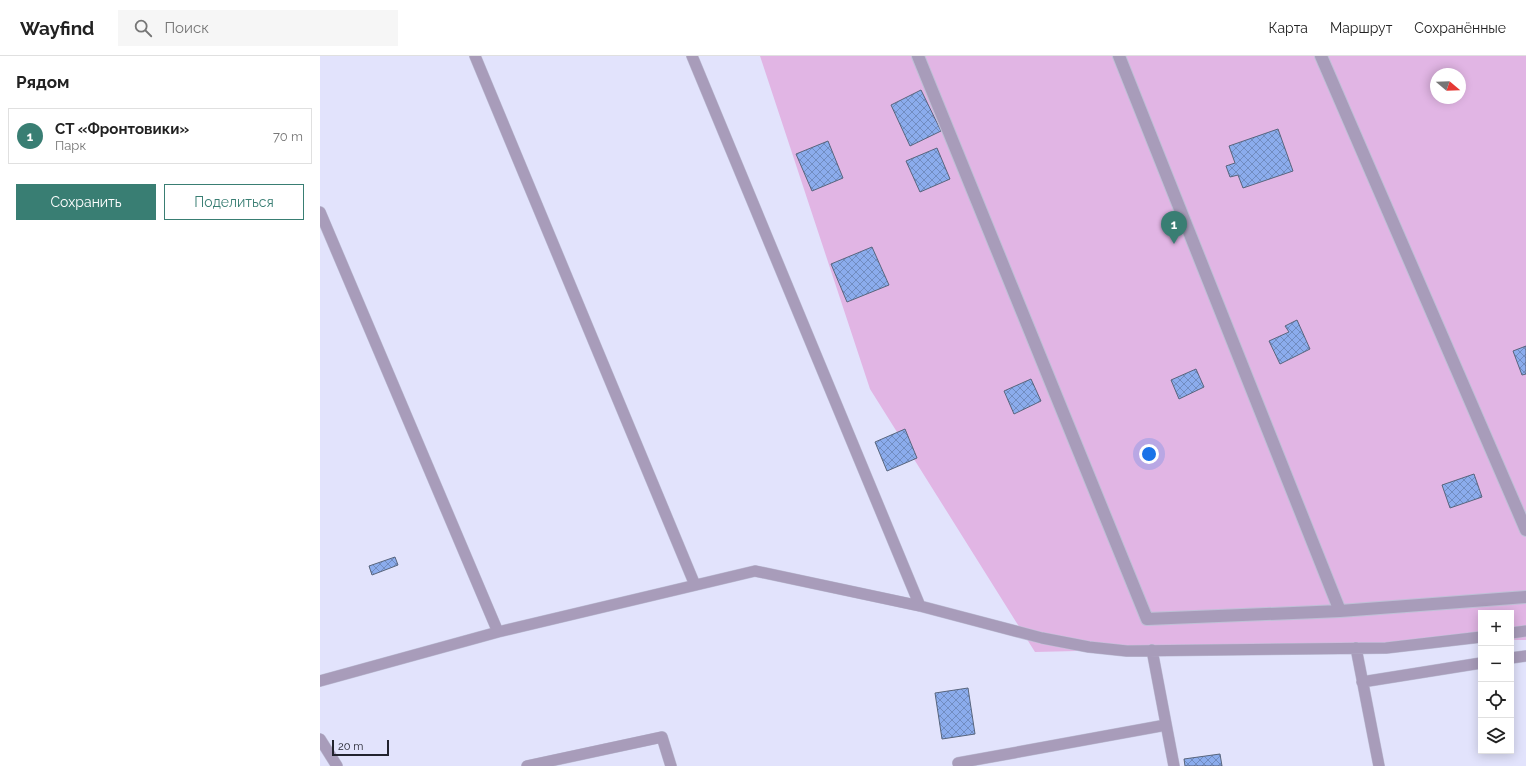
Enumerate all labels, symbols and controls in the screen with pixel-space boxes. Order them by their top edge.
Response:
search box [118,10,398,46]
text: Wayfind [20,17,94,39]
icon: search [132,17,154,39]
text: Поиск [164,19,209,37]
text: Карта [1269,20,1308,36]
text: Маршрут [1330,20,1392,36]
text: Сохранённые [1414,20,1506,36]
north arrow [1430,68,1466,104]
text: Рядом [16,72,69,92]
text: СТ «Фронтовики» [55,120,189,138]
text: 1 [27,129,33,144]
text: 70 m [273,129,303,144]
text: Парк [55,138,86,153]
button: Сохранить [16,184,156,220]
button: Поделиться [164,184,304,220]
pin: 1 [1161,211,1187,244]
your location [1139,444,1159,464]
map controls [1478,610,1514,754]
button: + [1478,610,1514,646]
button: − [1478,646,1514,682]
button: locate [1478,682,1514,718]
button: layers [1478,718,1514,754]
scale bar [332,738,389,757]
text: 20 m [338,740,363,753]

